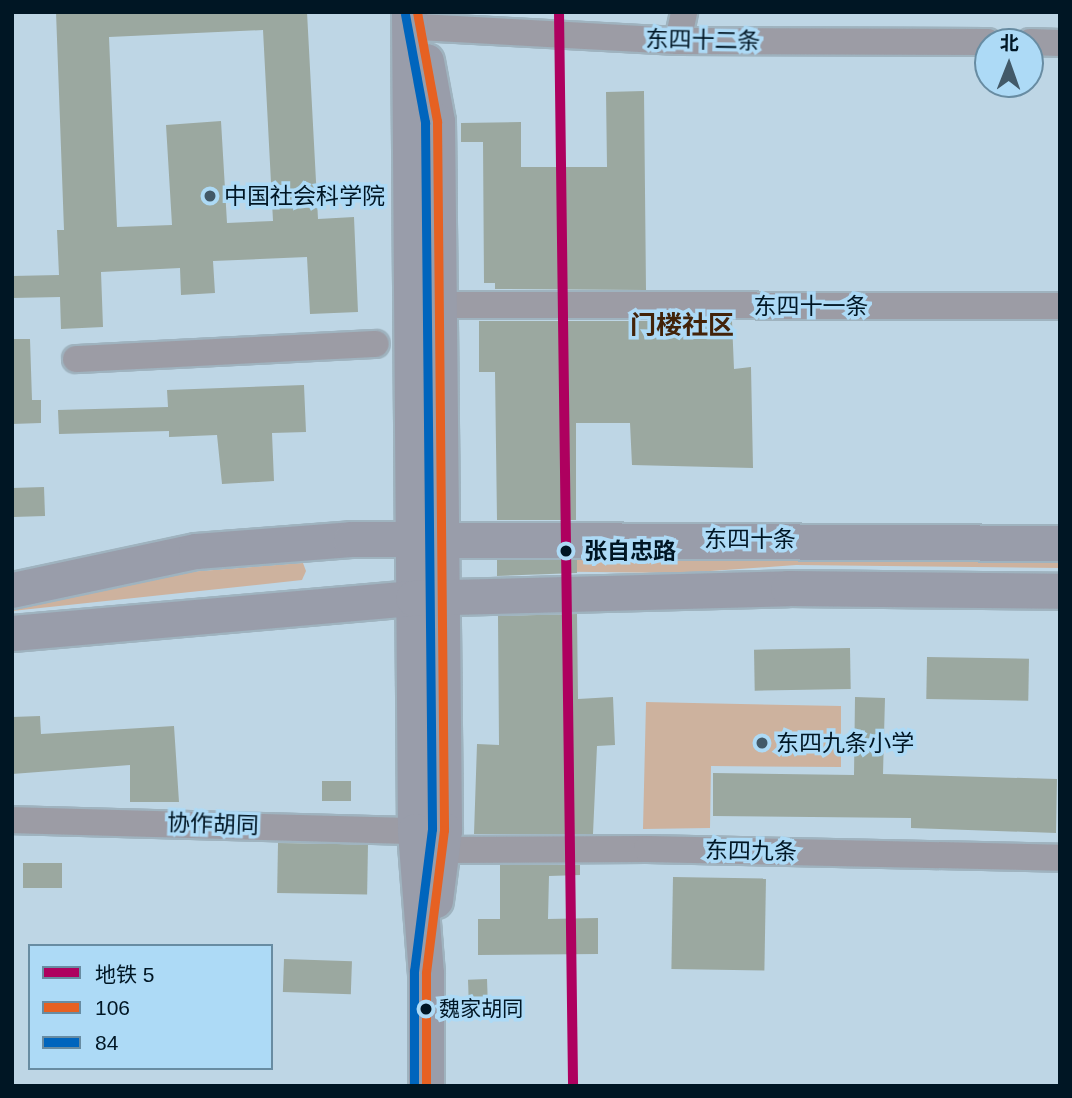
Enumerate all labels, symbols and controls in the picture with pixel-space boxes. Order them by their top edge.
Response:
street label: 东四十二条 [645,25,761,55]
north arrow [974,28,1044,98]
text: 北 [1000,33,1019,54]
place label: 中国社会科学院 [224,182,385,210]
marker: 中国社会科学院 [202,188,218,204]
street label: 东四十一条 [754,292,868,320]
district label: 门楼社区 [630,310,734,342]
street label: 东四十条 [704,525,796,553]
place label: 张自忠路 [584,537,676,565]
marker: 张自忠路 [555,540,577,562]
place label: 东四九条小学 [776,729,914,757]
marker: 东四九条小学 [754,735,770,751]
street label: 协作胡同 [167,809,259,839]
street label: 东四九条 [705,836,797,866]
legend [28,944,273,1070]
text: 地铁 5 [95,963,155,986]
text: 106 [95,996,130,1019]
place label: 魏家胡同 [439,996,523,1022]
marker: 魏家胡同 [419,1002,433,1016]
text: 84 [95,1031,118,1054]

